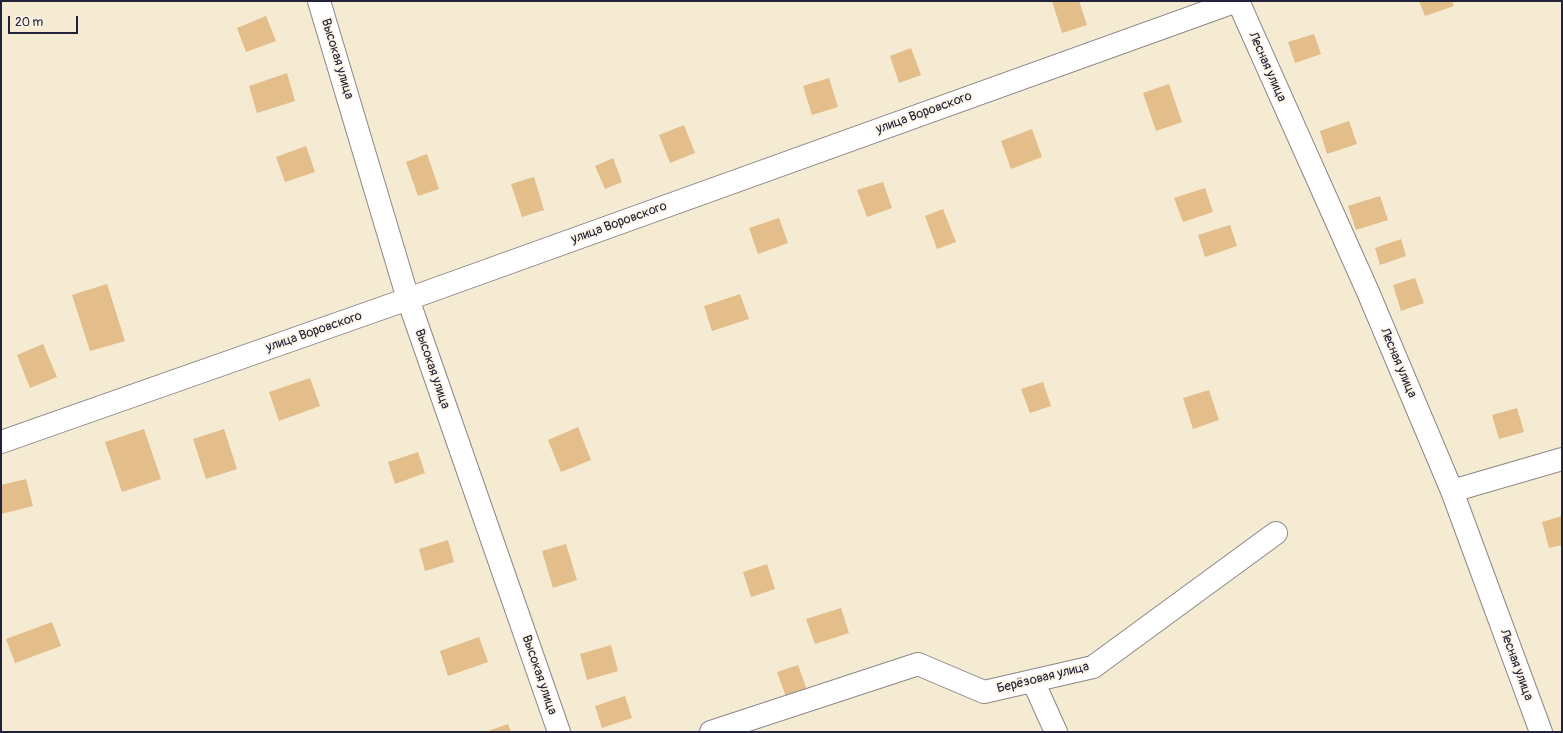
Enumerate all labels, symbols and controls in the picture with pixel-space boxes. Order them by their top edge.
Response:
scale bar [10,8,80,34]
text: 20 m [15,15,43,30]
street label: Высокая улица [317,17,357,101]
street label: Лесная улица [1245,30,1289,104]
street label: улица Воровского [874,88,974,138]
street label: улица Воровского [569,198,669,248]
street label: улица Воровского [264,308,364,356]
street label: Лесная улица [1376,326,1420,400]
street label: Высокая улица [411,327,453,411]
street label: Лесная улица [1496,627,1536,703]
street label: Высокая улица [518,633,560,717]
street label: Берёзовая улица [995,659,1091,697]

